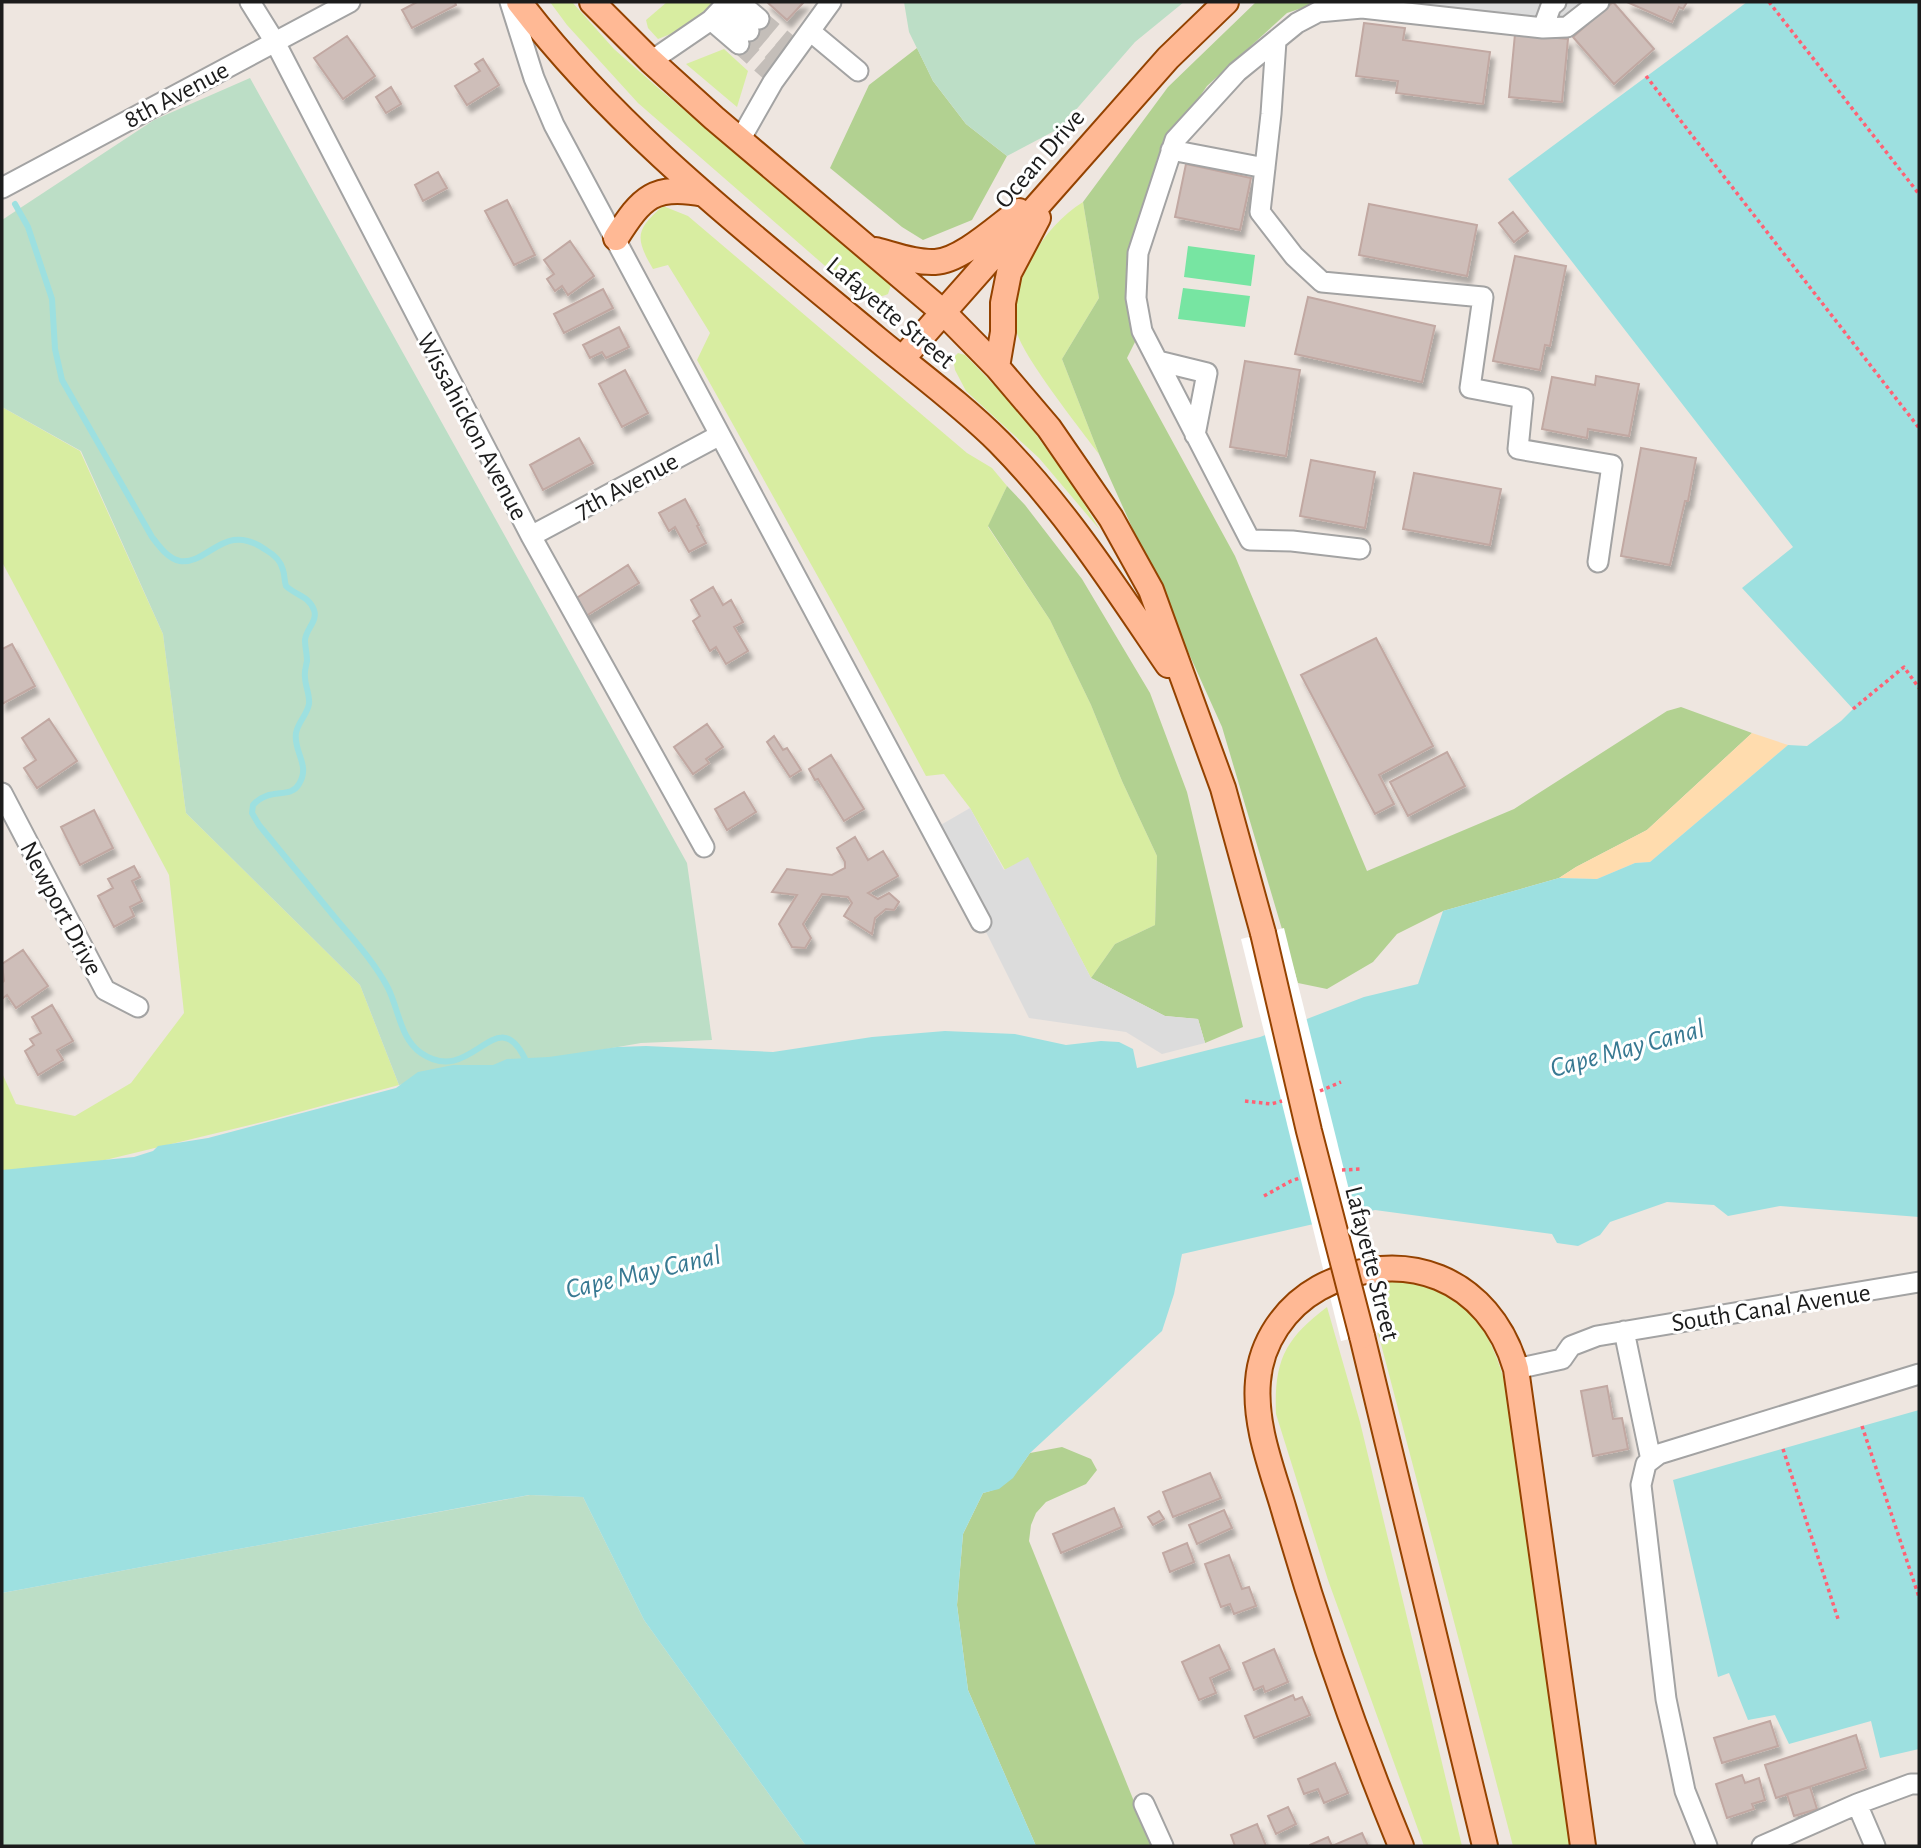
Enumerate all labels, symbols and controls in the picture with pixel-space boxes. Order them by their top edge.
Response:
street label: 8th Avenue [120,57,233,133]
street label: Ocean Drive [990,104,1090,213]
street label: Lafayette Street [821,252,959,374]
street label: Wissahickon Avenue [412,329,532,524]
street label: 7th Avenue [571,448,682,524]
street label: Newport Drive [15,837,107,980]
water label: Cape May Canal [1547,1015,1708,1083]
street label: Lafayette Street [1340,1183,1404,1343]
water label: Cape May Canal [563,1241,724,1304]
street label: South Canal Avenue [1670,1279,1872,1337]

